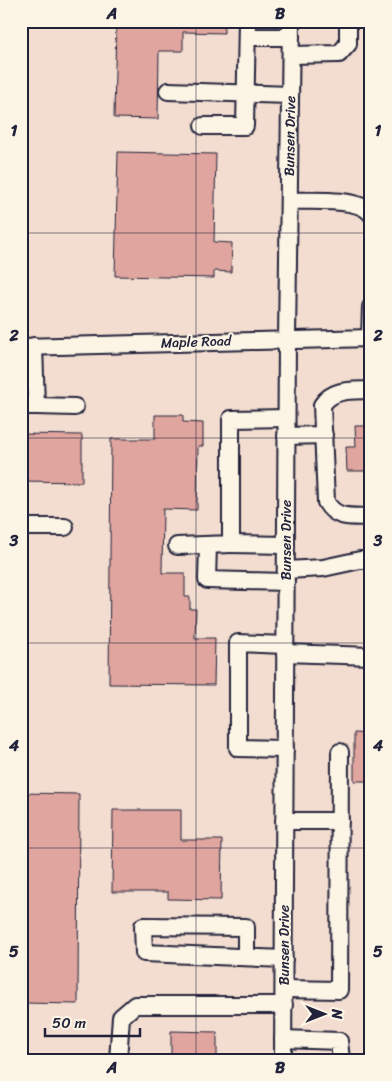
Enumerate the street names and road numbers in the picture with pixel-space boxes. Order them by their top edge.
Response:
street label: Bunsen Drive [277,96,303,176]
street label: Maple Road [160,328,233,356]
street label: Bunsen Drive [274,500,299,580]
street label: Bunsen Drive [272,905,297,985]

